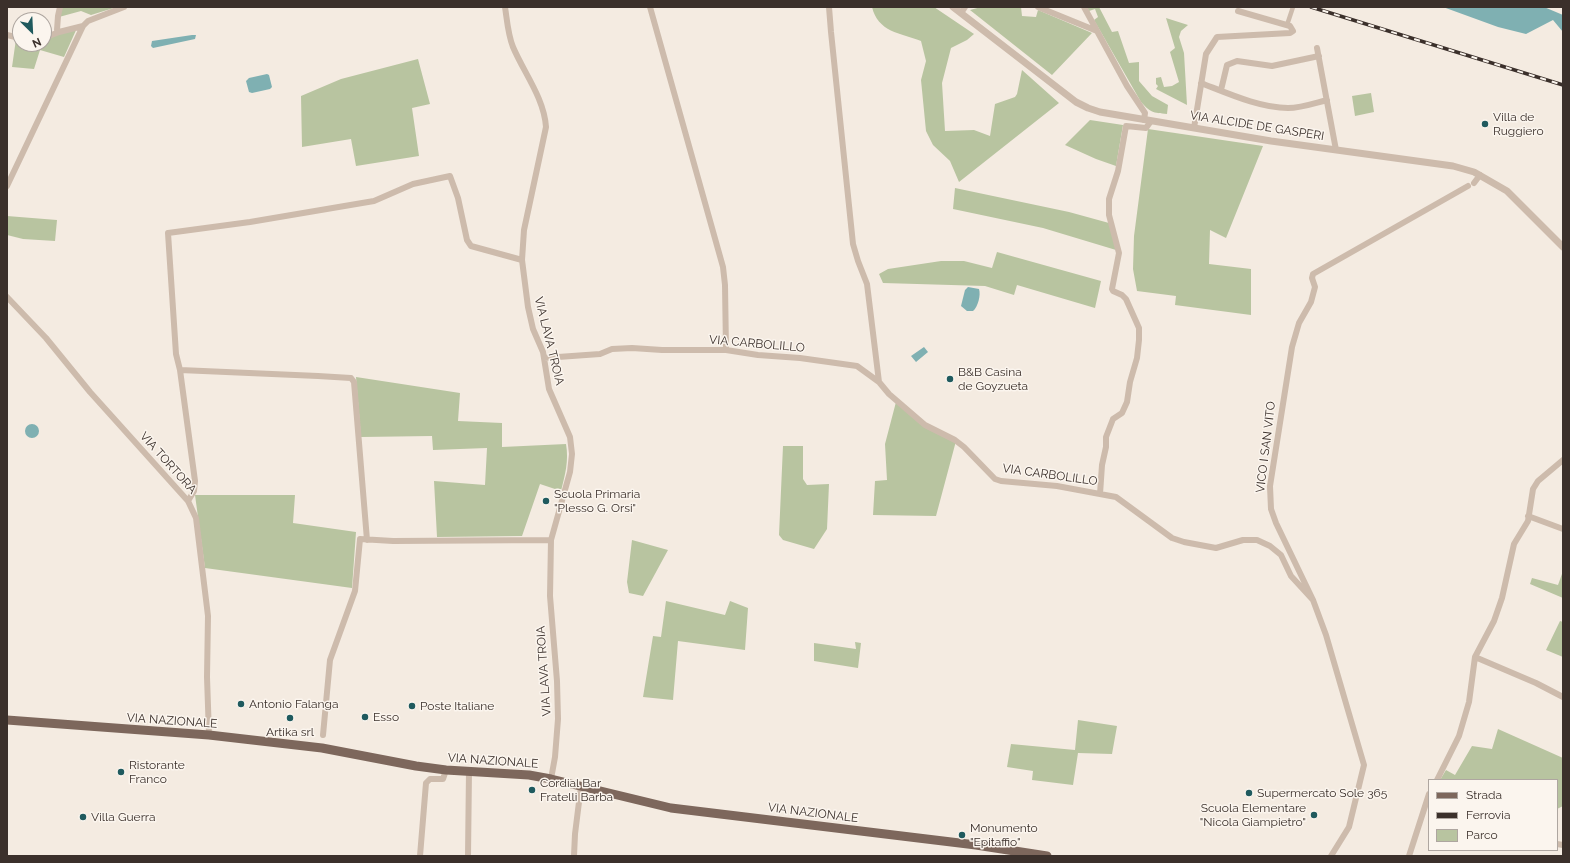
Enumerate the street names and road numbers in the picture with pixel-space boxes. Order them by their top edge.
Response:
street label: VIA ALCIDE DE GASPERI [1189,108,1325,144]
street label: VIA LAVA TROIA [531,295,567,387]
street label: VIA CARBOLILLO [709,333,805,355]
street label: VICO I SAN VITO [1253,400,1279,494]
street label: VIA TORTORA [137,429,199,497]
street label: VIA CARBOLILLO [1001,461,1099,489]
street label: VIA LAVA TROIA [534,625,554,717]
street label: VIA NAZIONALE [126,711,218,731]
street label: VIA NAZIONALE [447,751,539,771]
street label: VIA NAZIONALE [767,800,859,826]

